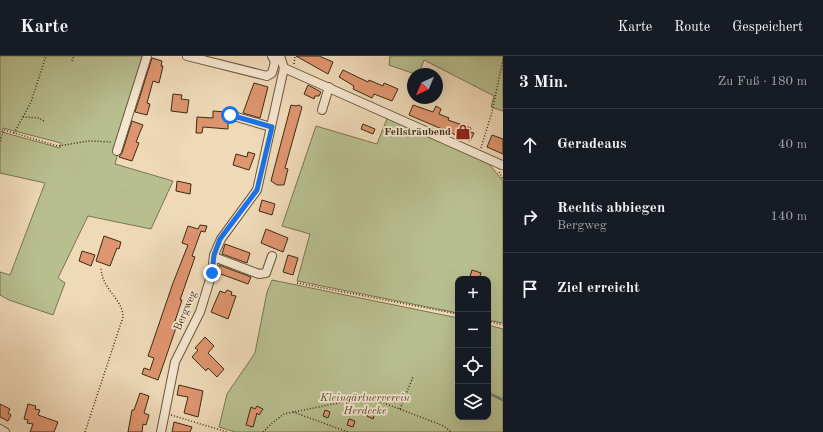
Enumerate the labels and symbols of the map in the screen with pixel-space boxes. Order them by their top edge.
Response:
north arrow [407,68,443,104]
route start [221,106,239,124]
shop icon: Fellsträubend [454,123,472,141]
place label: Fellsträubend [384,127,451,138]
route end [203,264,221,282]
street label: Bergweg [173,289,199,333]
park label: Kleingärtnerverein Herdecke [319,393,411,417]

